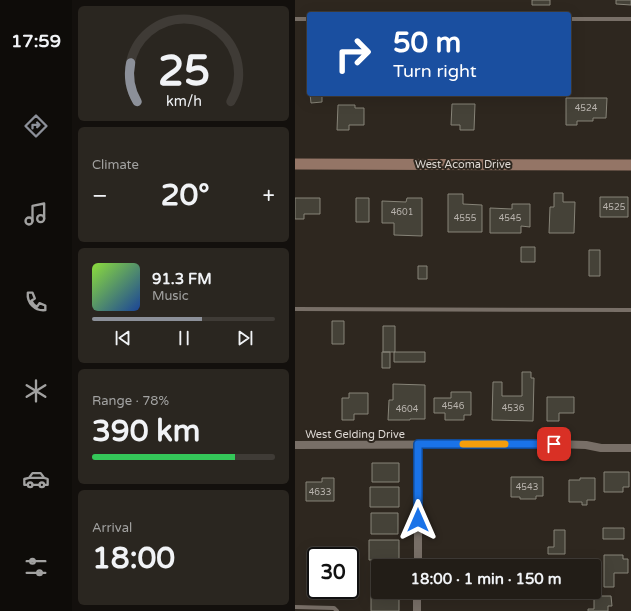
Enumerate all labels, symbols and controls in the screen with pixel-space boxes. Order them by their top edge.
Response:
text: 50 m [393,26,461,60]
icon: right [327,28,379,80]
text: 17:59 [11,30,61,52]
text: 25 [157,46,210,96]
text: Turn right [393,60,477,82]
text: km/h [166,92,201,109]
house number: 4524 [575,103,598,114]
icon: directions [22,112,50,140]
text: Climate [92,157,139,173]
street label: West Acoma Drive [415,158,511,171]
text: 20° [161,177,210,214]
text: − [92,183,108,209]
text: + [263,183,275,209]
icon: music [22,200,50,228]
house number: 4525 [603,202,626,213]
house number: 4601 [391,207,413,218]
house number: 4555 [454,213,477,224]
house number: 4545 [499,213,522,224]
text: 91.3 FM [152,270,212,288]
icon: phone [22,288,50,316]
text: Music [152,288,189,304]
icon: previous [112,327,134,349]
icon: pause [173,327,195,349]
icon: next [234,327,256,349]
icon: climate [22,377,50,405]
text: Range · 78% [92,393,169,409]
house number: 4546 [442,401,465,412]
house number: 4536 [502,403,525,414]
house number: 4604 [396,404,419,415]
text: 390 km [92,413,200,450]
pin [537,427,571,461]
street label: West Gelding Drive [305,428,405,441]
icon: arrive [543,433,565,455]
icon: car [22,465,50,493]
house number: 4543 [516,482,538,493]
house number: 4633 [309,487,331,498]
position arrow [397,499,439,541]
text: Arrival [92,520,132,536]
text: 18:00 [92,540,175,577]
speed limit sign: 30 [307,547,359,599]
icon: filters [22,553,50,581]
text: 18:00 · 1 min · 150 m [411,570,561,588]

